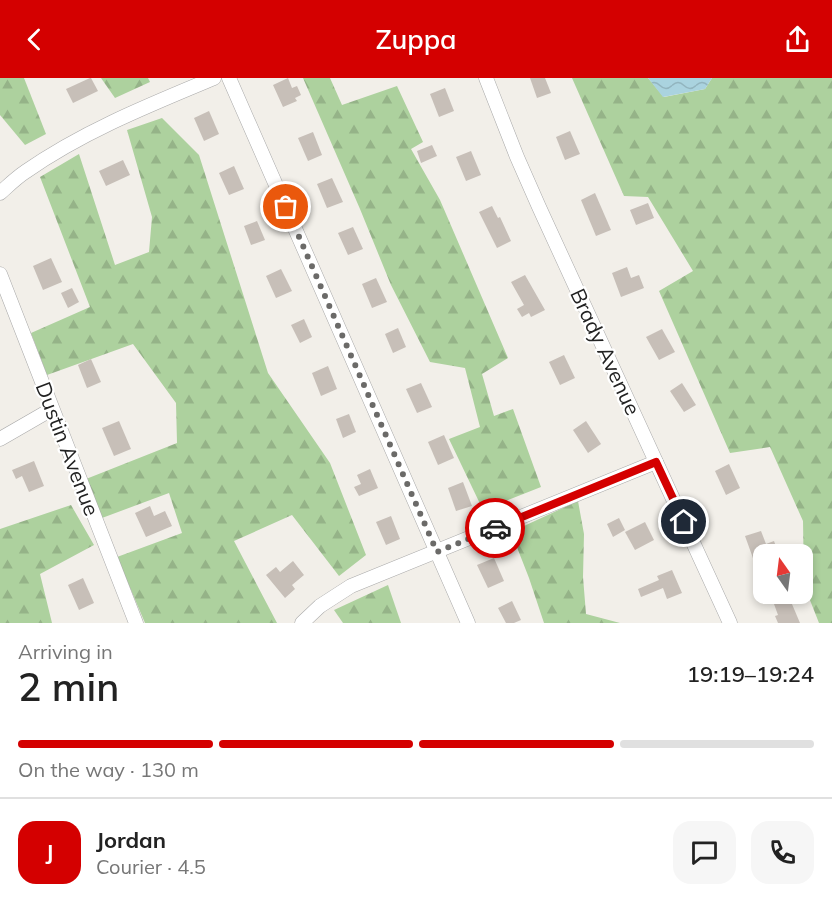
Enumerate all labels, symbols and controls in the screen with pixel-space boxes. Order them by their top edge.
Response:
text: Zuppa [375,22,457,56]
icon: back [18,23,51,56]
icon: share [781,23,814,56]
pin [260,181,311,232]
icon: bag [269,190,302,223]
street label: Brady Avenue [565,284,647,419]
street label: Dustin Avenue [30,378,105,519]
pin [658,496,709,547]
courier [465,498,525,558]
icon: home [667,505,700,538]
icon: car [479,512,512,545]
north arrow [753,544,813,604]
map controls [753,544,813,604]
text: Arriving in [18,639,113,664]
text: 19:19–19:24 [687,660,814,688]
text: 2 min [18,662,119,711]
text: On the way · 130 m [18,757,199,782]
button: chat [673,821,736,884]
button: phone [751,821,814,884]
text: Jordan [96,826,166,854]
text: J [46,838,53,866]
text: Courier · 4.5 [96,854,206,879]

